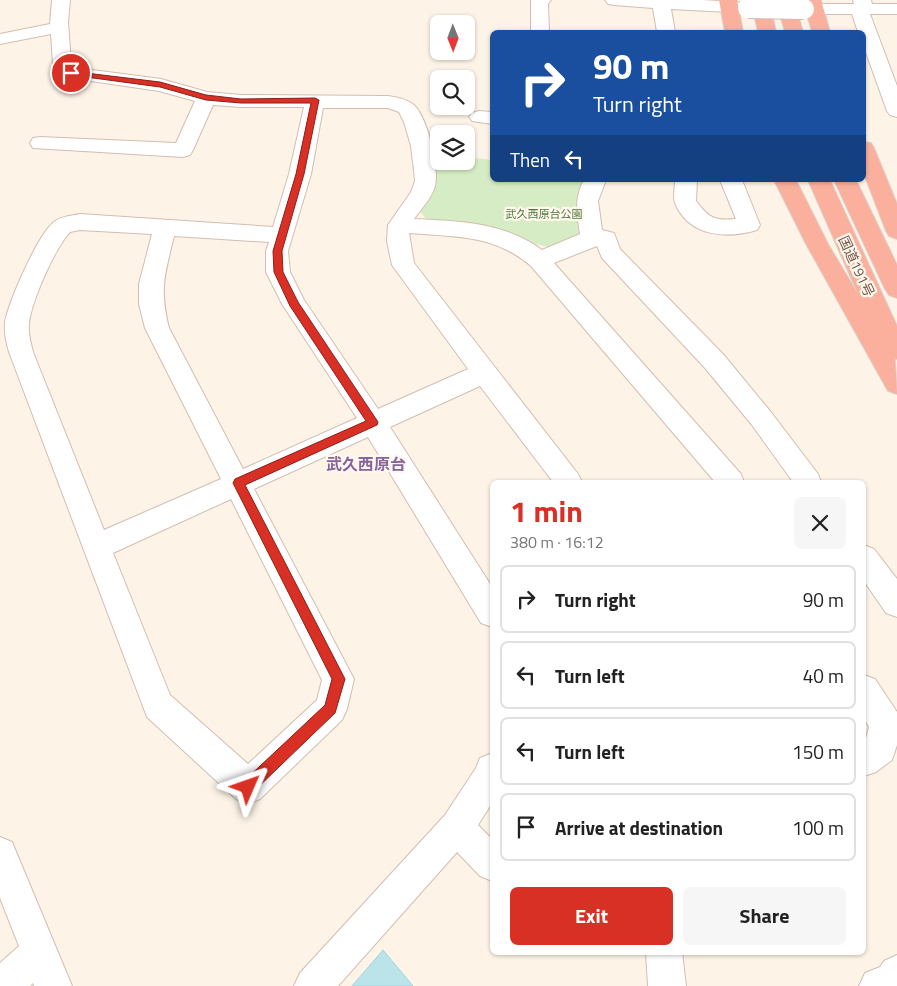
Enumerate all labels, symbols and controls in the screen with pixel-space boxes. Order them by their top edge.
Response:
north arrow [430,15,475,60]
map controls [430,15,475,170]
text: 90 m [593,39,669,93]
icon: right [510,50,575,115]
pin [50,52,92,94]
icon: arrive [57,59,85,87]
button: search [430,70,475,115]
text: Turn right [593,87,682,121]
button: layers [430,125,475,170]
text: Then [510,145,550,174]
icon: left [560,145,588,173]
park label: 武久西原台公園 [506,206,583,222]
street label: 国道191号 [834,232,880,300]
district label: 武久西原台 [326,452,406,476]
text: 1 min [510,488,583,534]
button: close [794,497,846,549]
text: 380 m · 16:12 [510,530,604,554]
icon: right [512,585,540,613]
text: Turn right [555,585,636,614]
text: 90 m [803,585,844,614]
icon: left [512,661,540,689]
text: Turn left [555,661,625,690]
text: 40 m [803,661,844,690]
icon: left [512,737,540,765]
text: Turn left [555,737,625,766]
text: 150 m [792,737,844,766]
position arrow [221,760,273,812]
icon: arrive [512,813,540,841]
text: Arrive at destination [555,813,723,842]
text: 100 m [792,813,844,842]
button: Exit [510,887,673,945]
button: Share [683,887,846,945]

